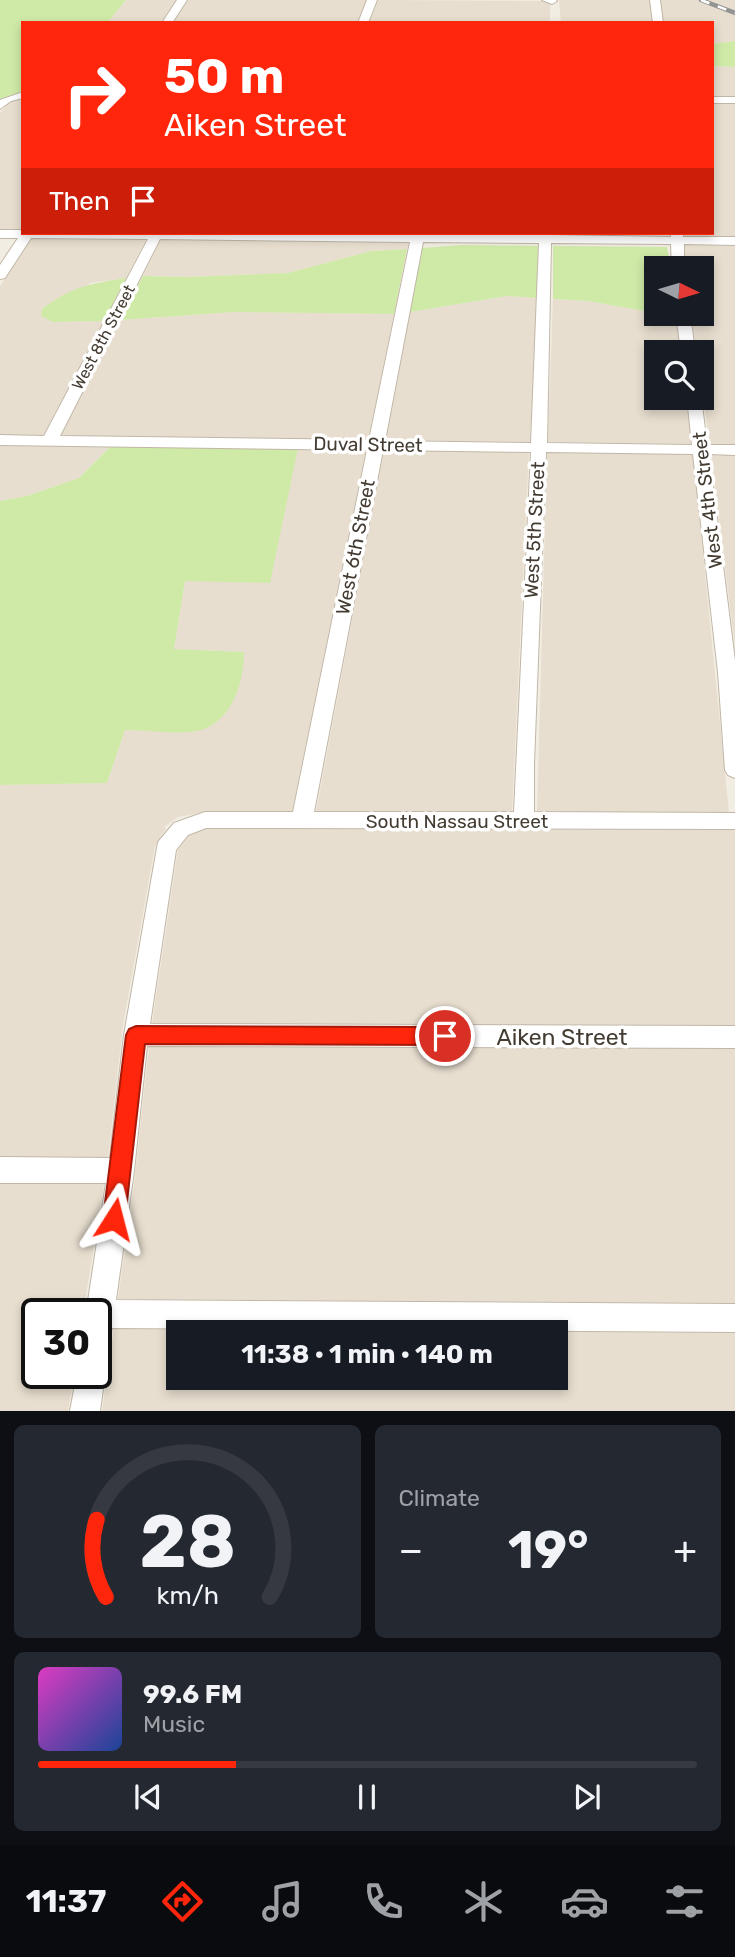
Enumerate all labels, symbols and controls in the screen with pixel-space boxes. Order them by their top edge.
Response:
text: 50 m [164,47,284,105]
icon: right [49,49,140,140]
text: Aiken Street [164,106,347,144]
icon: arrive [124,182,162,220]
text: Then [49,186,110,217]
north arrow [644,256,714,326]
map controls [644,256,714,410]
street label: West 8th Street [68,282,139,393]
button: search [644,340,714,410]
street label: West 4th Street [688,430,727,570]
street label: Duval Street [313,432,423,457]
street label: West 5th Street [519,460,550,599]
street label: West 6th Street [331,477,380,617]
street label: South Nassau Street [366,810,549,833]
pin [415,1006,475,1066]
icon: arrive [426,1017,464,1055]
street label: Aiken Street [496,1023,628,1051]
position arrow [77,1182,151,1256]
speed limit sign: 30 [21,1298,112,1389]
text: 11:38 · 1 min · 140 m [241,1339,493,1370]
text: Climate [399,1484,480,1512]
text: 28 [139,1500,236,1586]
text: 19° [508,1519,589,1581]
text: − [399,1527,423,1573]
text: + [673,1527,697,1573]
text: km/h [156,1581,218,1610]
text: 99.6 FM [143,1679,242,1710]
text: Music [143,1710,205,1738]
icon: previous [129,1778,167,1816]
icon: pause [348,1778,386,1816]
icon: next [568,1778,606,1816]
icon: directions [158,1877,207,1926]
icon: music [258,1877,307,1926]
icon: phone [359,1877,408,1926]
icon: climate [459,1877,508,1926]
icon: car [560,1877,609,1926]
icon: filters [660,1877,709,1926]
text: 11:37 [26,1882,106,1920]

